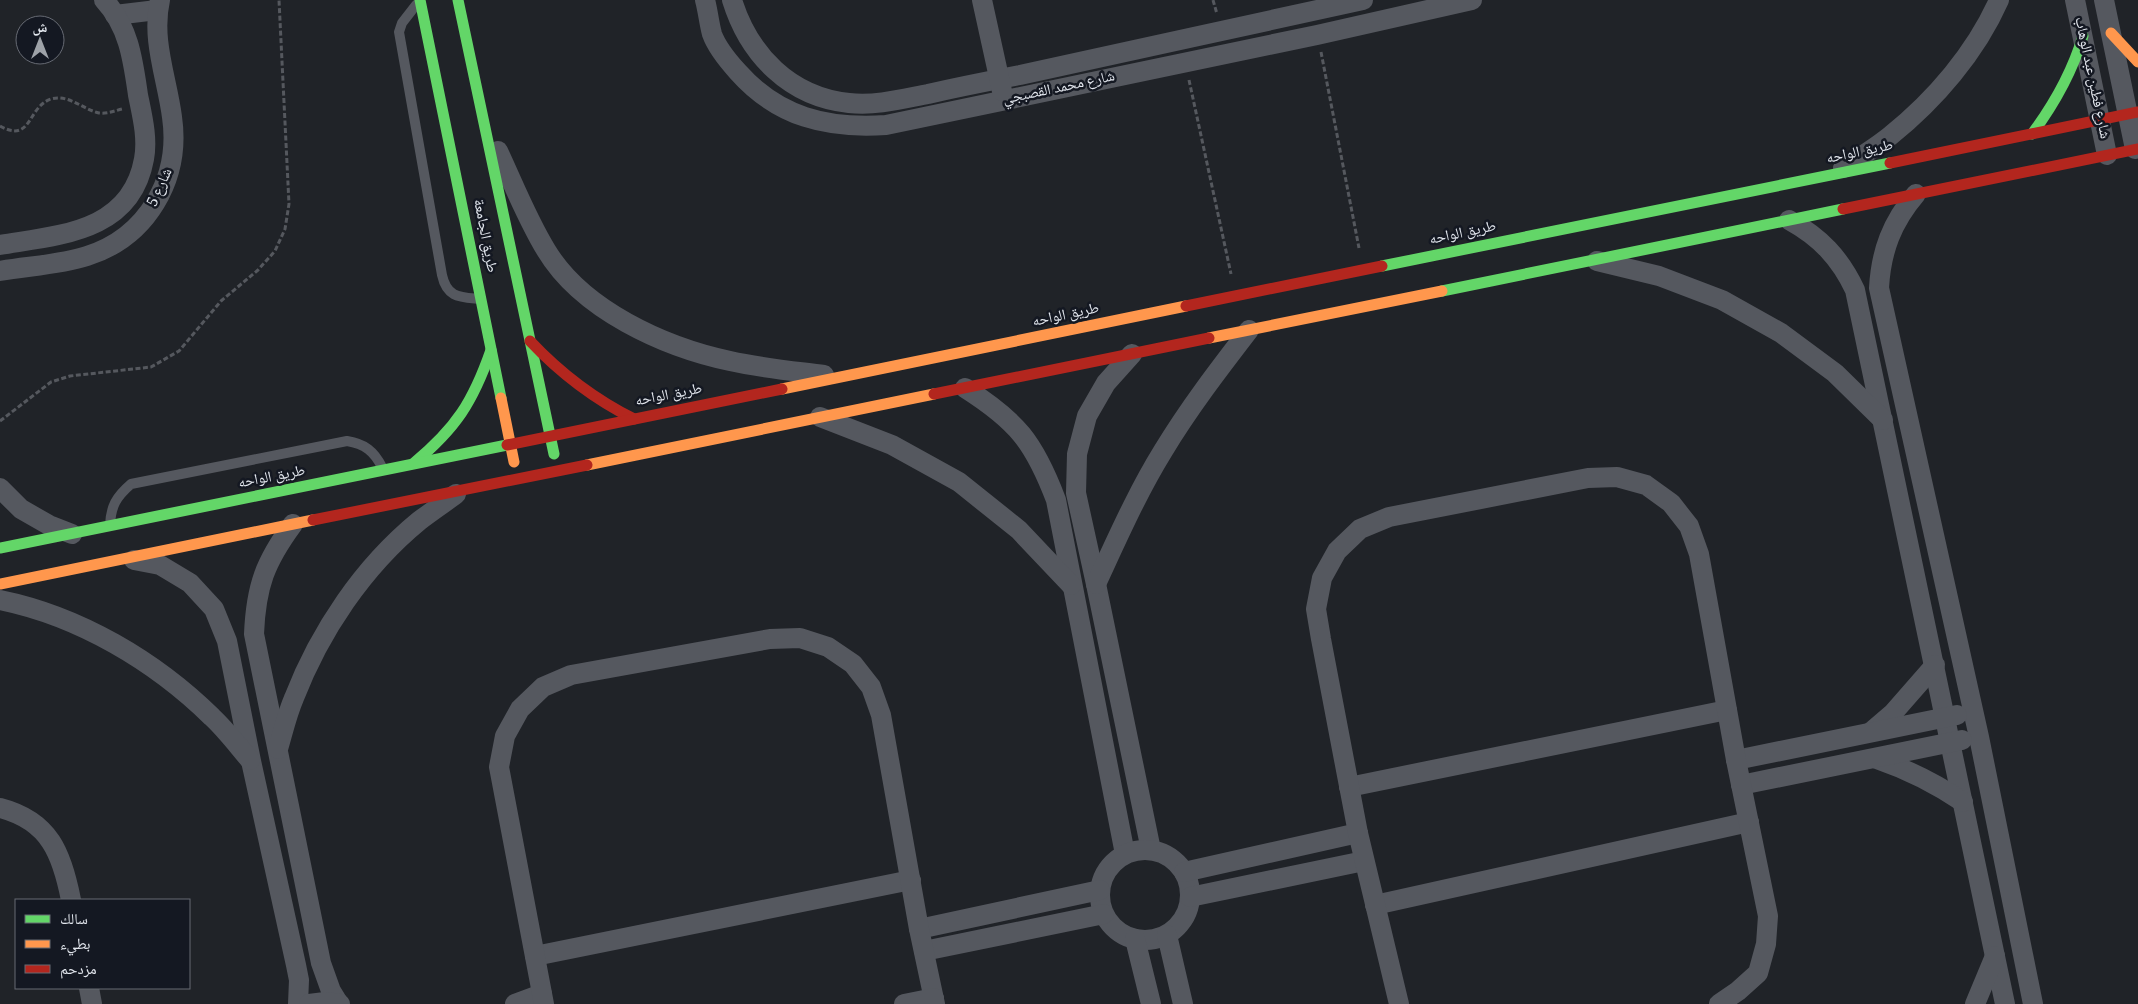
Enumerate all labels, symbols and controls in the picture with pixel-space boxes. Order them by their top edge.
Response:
north arrow [15,15,65,65]
street label: شارع فطين عبد الوهاب [2065,15,2117,142]
text: ش [33,17,48,41]
street label: شارع محمد القصبجي [1000,64,1118,114]
street label: طريق الواحه [1824,133,1896,173]
street label: شارع 5 [141,164,181,212]
street label: طريق الجامعة [464,197,504,275]
street label: طريق الواحه [1427,214,1499,254]
street label: طريق الواحه [1030,296,1102,336]
street label: طريق الواحه [633,377,705,415]
street label: طريق الواحه [236,459,308,497]
legend [15,899,190,989]
text: سالك [60,908,88,934]
text: بطيء [60,933,90,959]
text: مزدحم [60,958,97,984]

